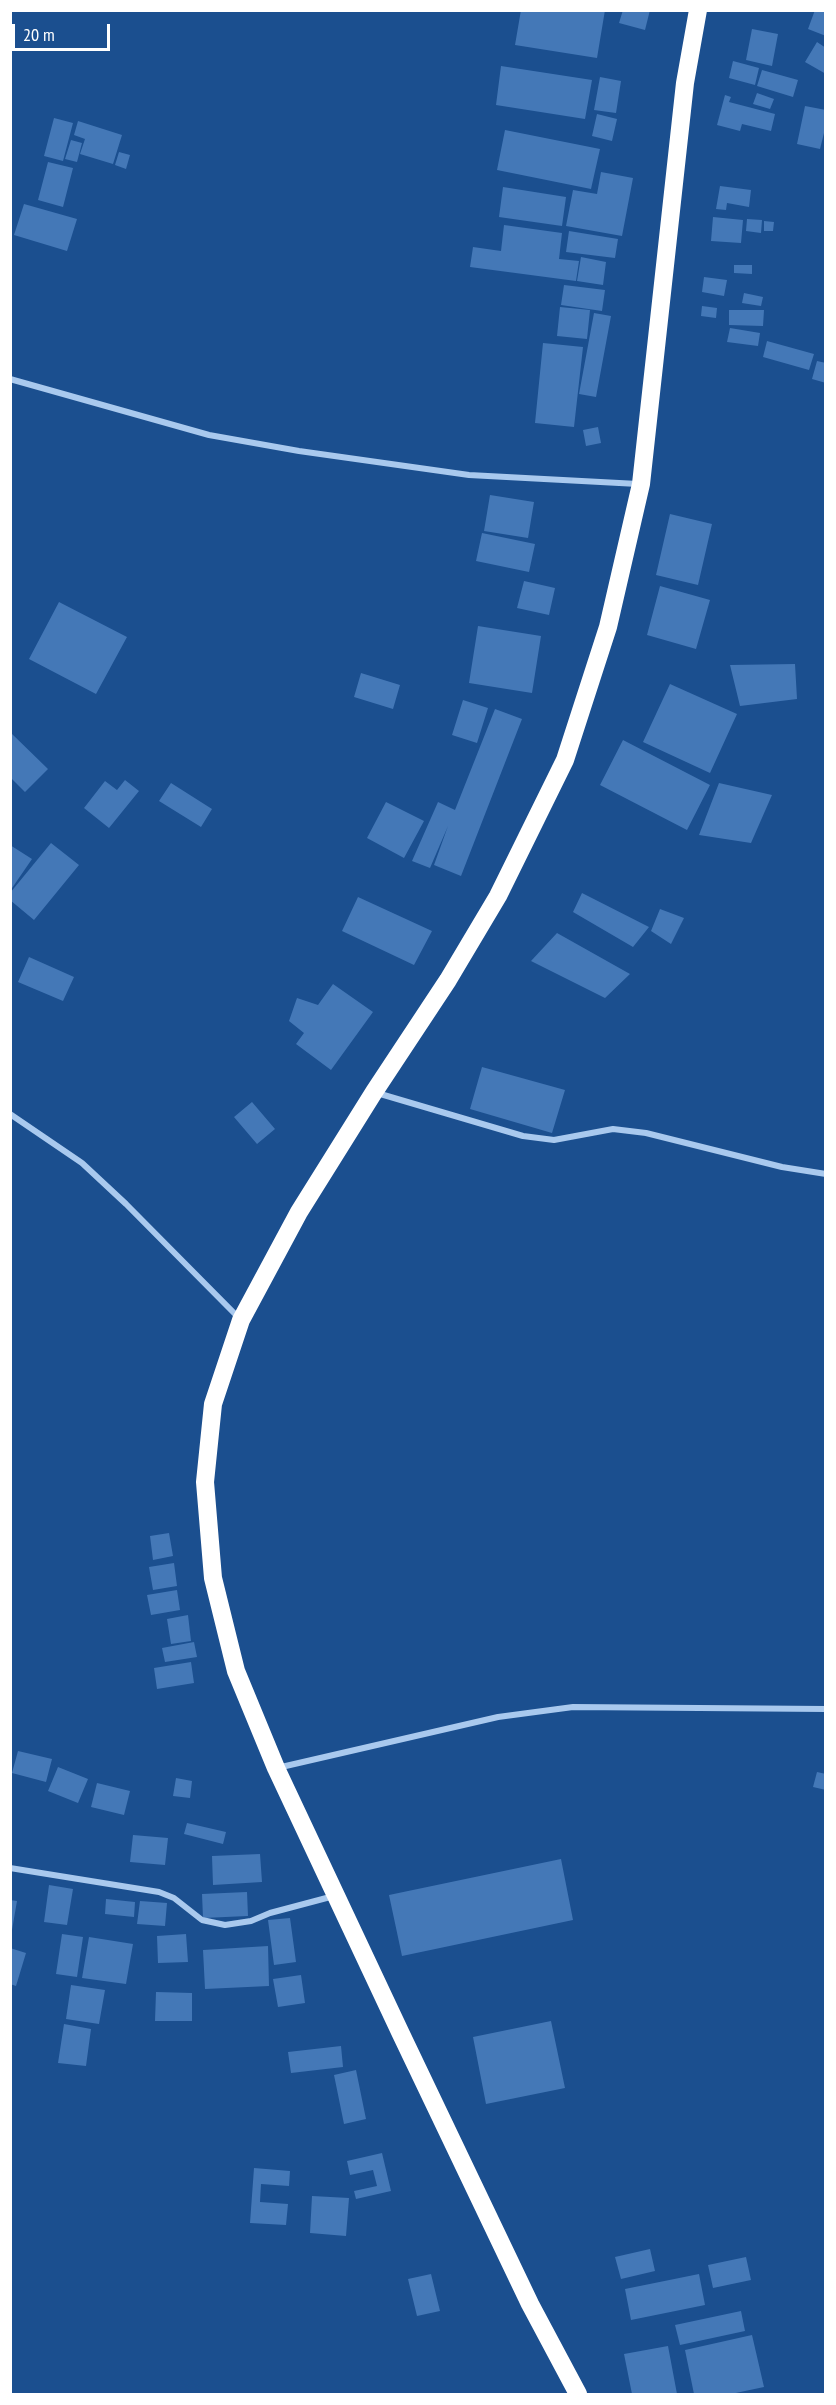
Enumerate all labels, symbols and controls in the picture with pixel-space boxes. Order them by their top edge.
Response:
scale bar [15,12,112,50]
text: 20 m [23,23,55,46]

